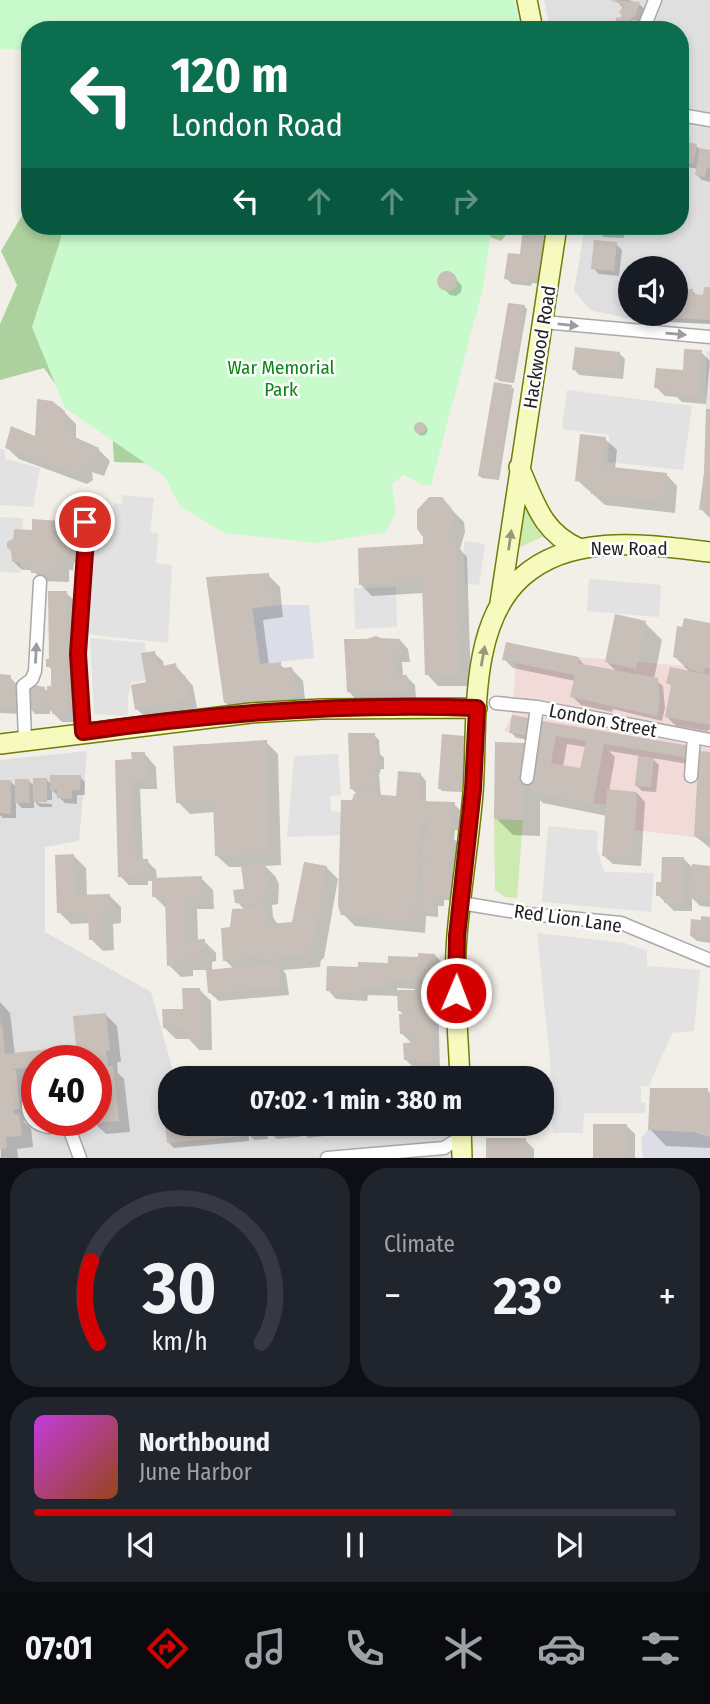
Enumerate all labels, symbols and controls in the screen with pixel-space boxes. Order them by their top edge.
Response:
text: 120 m [171,46,289,105]
icon: left [56,49,147,140]
text: London Road [171,106,343,144]
icon: left [227,182,265,220]
icon: ahead [300,182,338,220]
icon: ahead [373,182,411,220]
icon: right [446,182,484,220]
map controls [618,256,688,326]
button: sound [618,256,688,326]
street label: Hackwood Road [518,284,561,410]
one-way arrow [557,319,579,330]
one-way arrow [665,329,687,340]
park label: War Memorial Park [227,356,335,401]
pin [55,492,115,552]
icon: arrive [66,503,104,541]
one-way arrow [505,529,516,551]
street label: New Road [590,537,668,560]
one-way arrow [31,641,42,663]
one-way arrow [478,645,489,667]
street label: London Street [547,699,660,742]
street label: Red Lion Lane [512,900,623,937]
position arrow [419,956,493,1030]
speed limit sign: 40 [21,1045,112,1136]
text: 07:02 · 1 min · 380 m [250,1085,462,1116]
text: Climate [384,1230,455,1258]
text: 30 [142,1246,217,1333]
text: 23° [493,1265,566,1328]
text: − [384,1273,401,1319]
text: + [659,1273,676,1319]
text: km/h [152,1327,208,1357]
text: Northbound [139,1427,270,1458]
text: June Harbor [139,1458,252,1486]
icon: previous [122,1526,160,1564]
icon: pause [336,1526,374,1564]
icon: next [550,1526,588,1564]
icon: directions [143,1624,192,1673]
icon: music [241,1624,290,1673]
icon: phone [340,1624,389,1673]
icon: climate [439,1624,488,1673]
icon: car [537,1624,586,1673]
icon: filters [636,1624,685,1673]
text: 07:01 [25,1629,93,1667]

